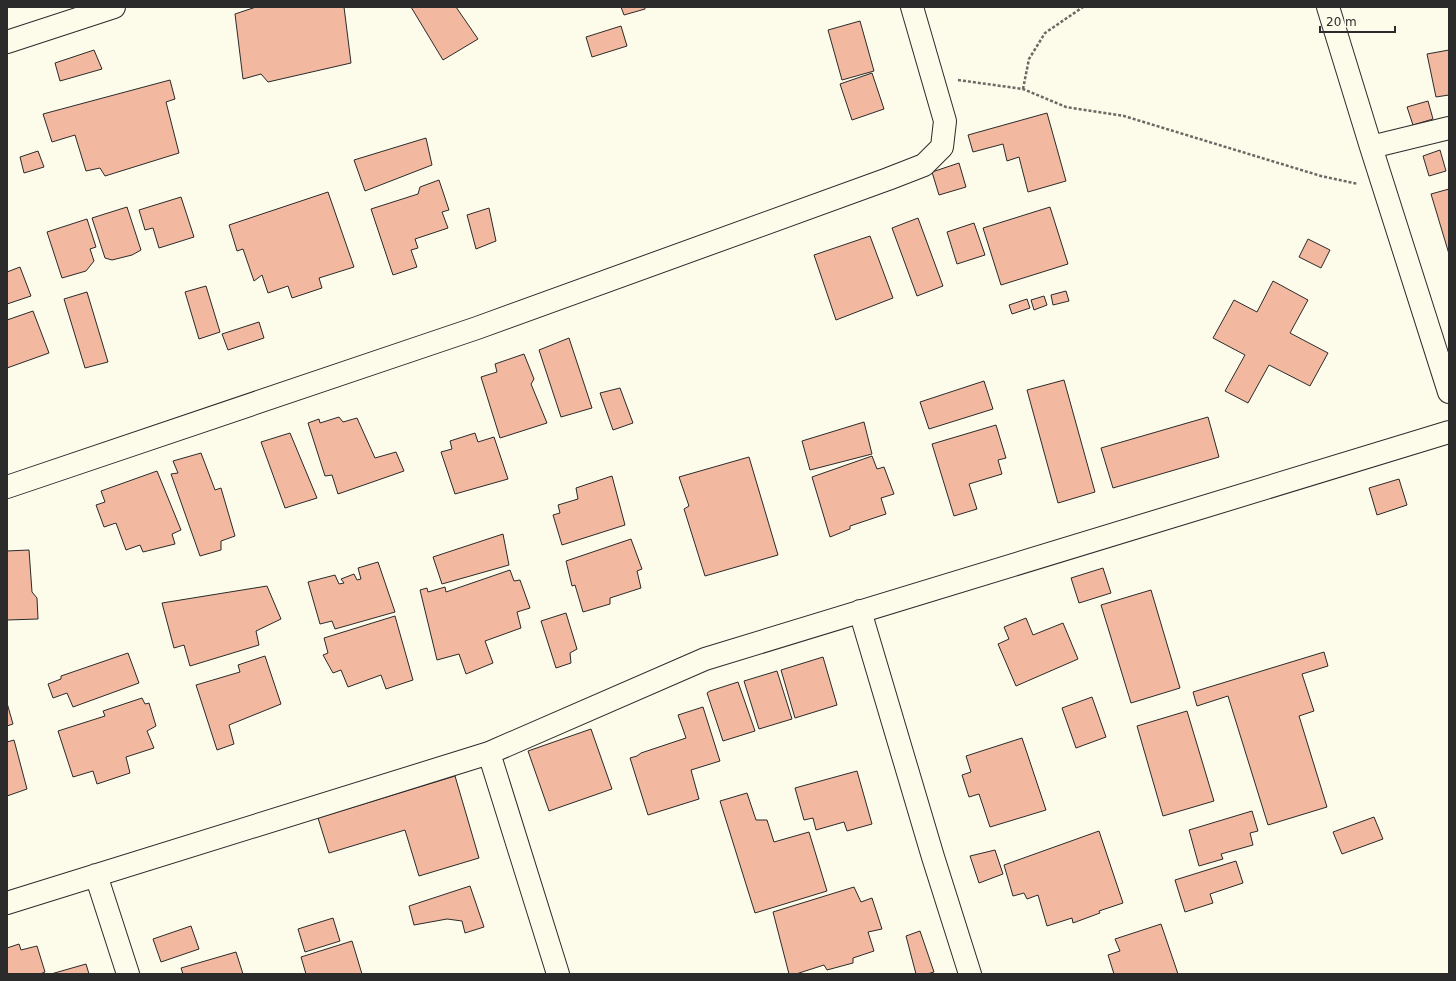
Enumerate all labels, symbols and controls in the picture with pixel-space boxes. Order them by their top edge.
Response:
scale bar [1320,8,1395,34]
text: 20 m [1326,15,1357,29]

